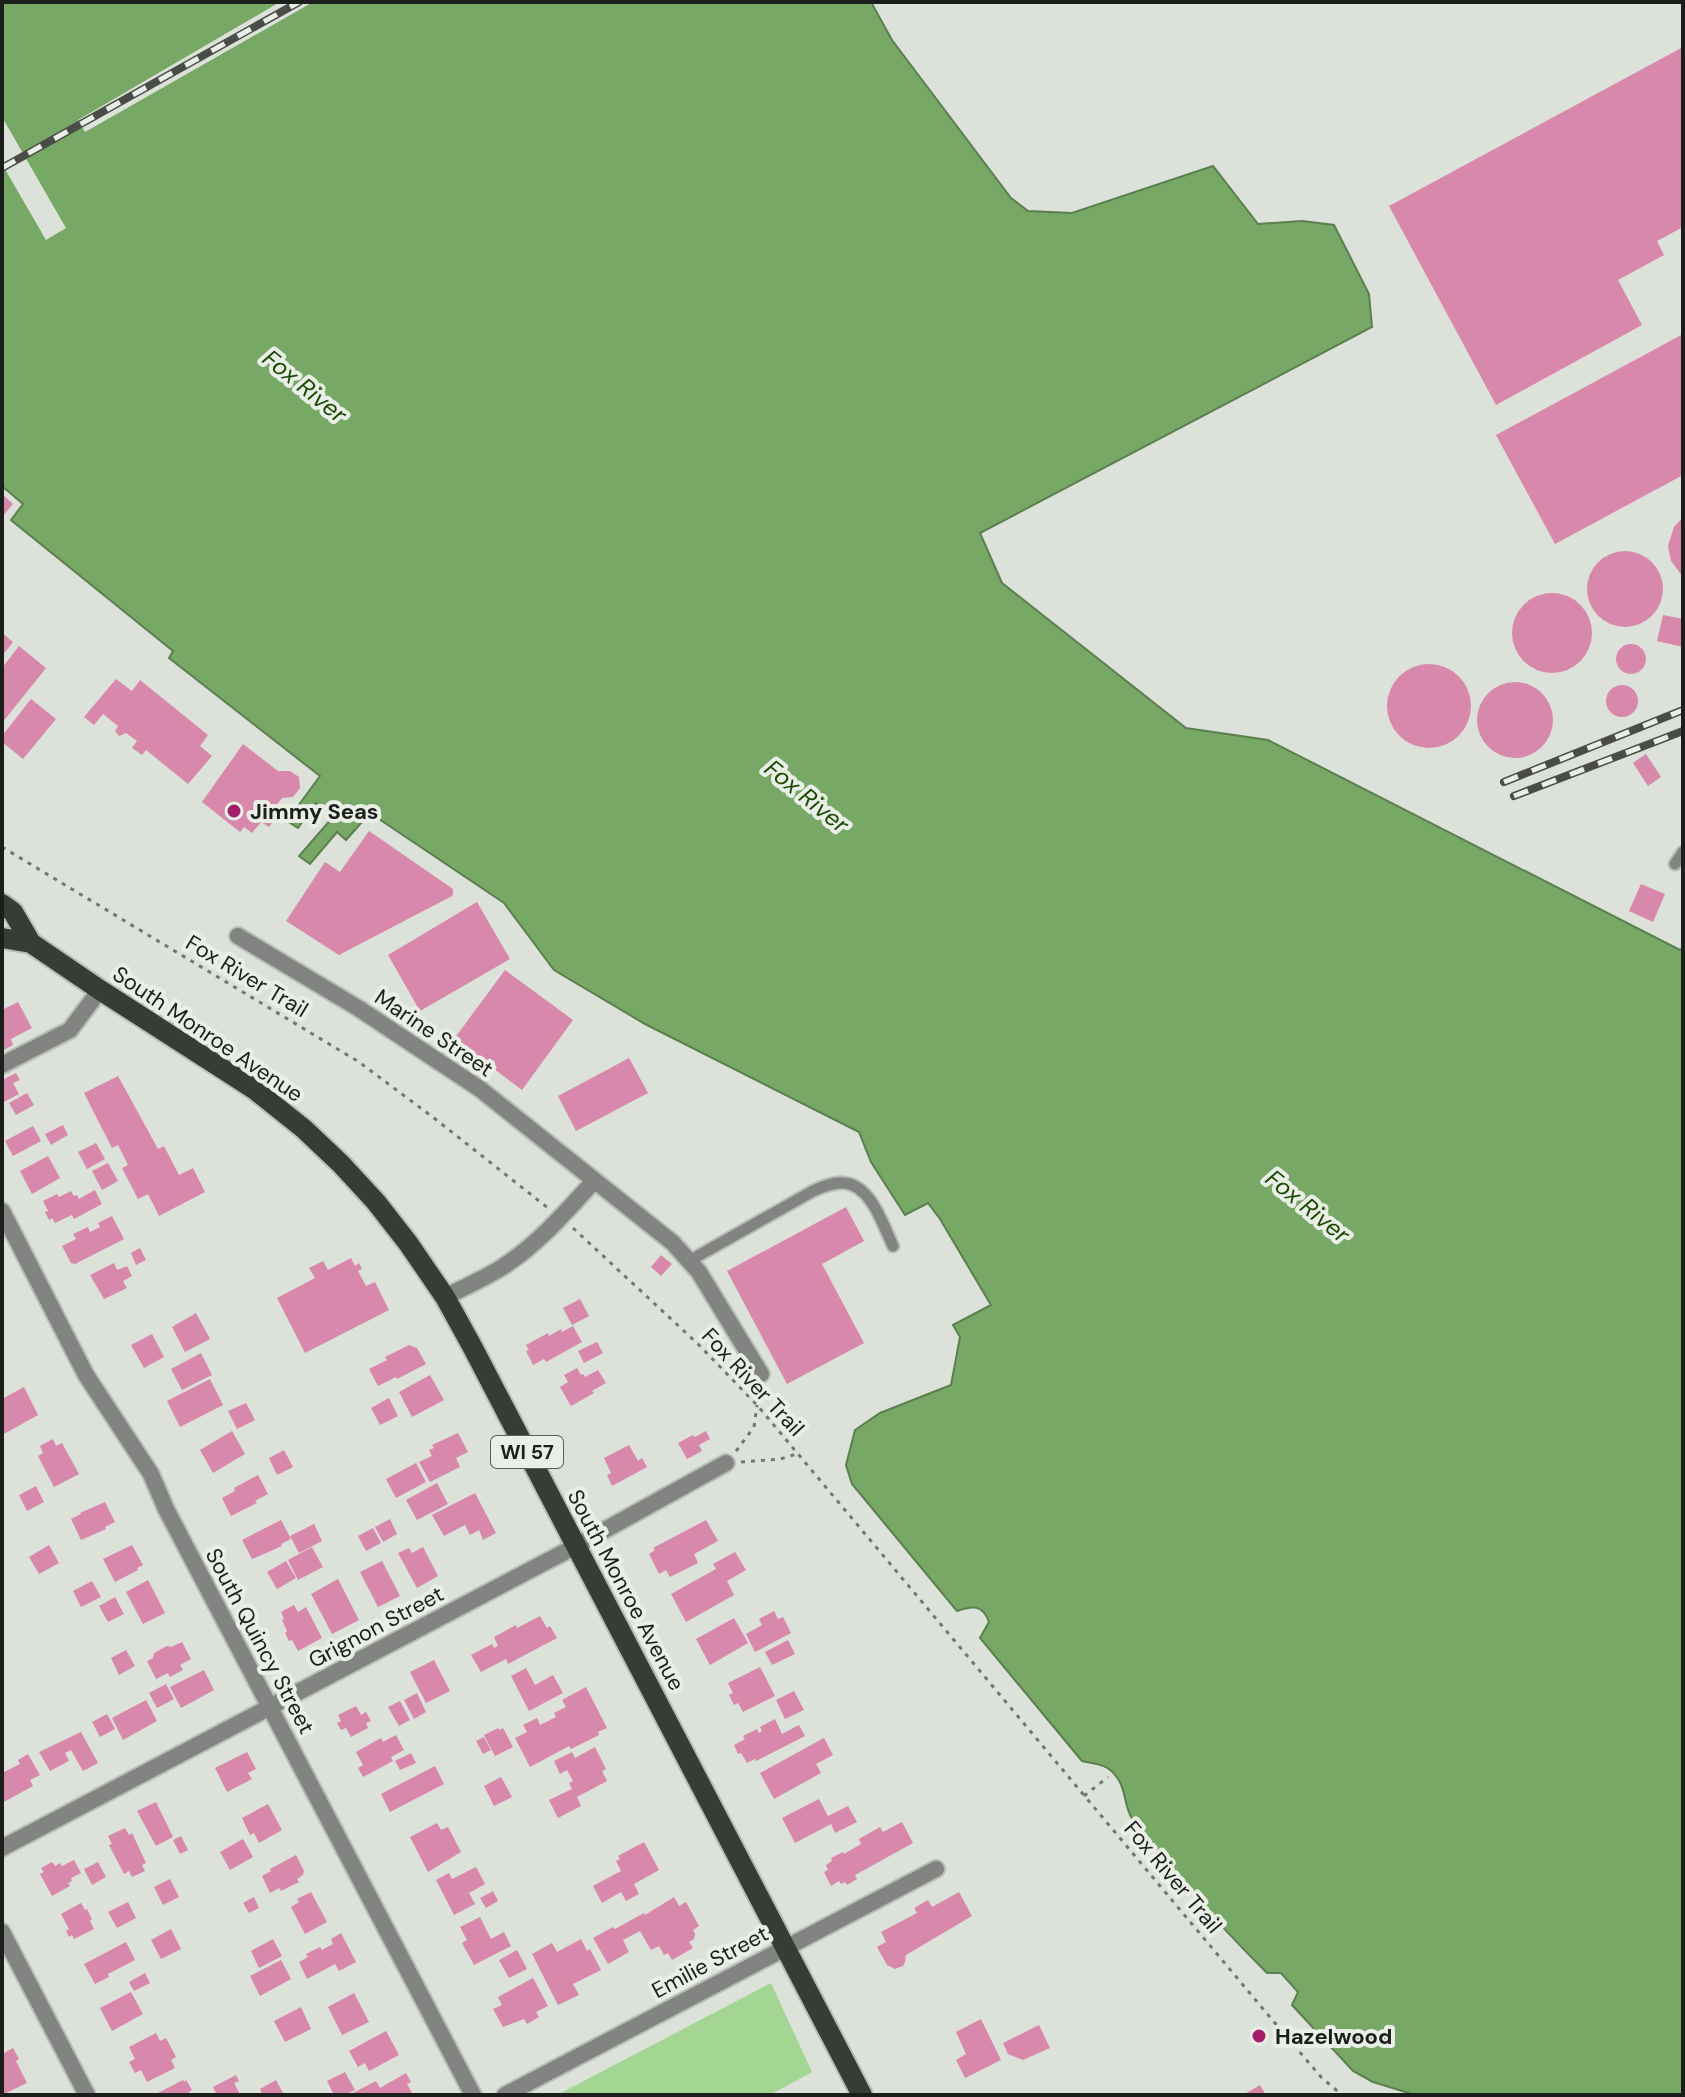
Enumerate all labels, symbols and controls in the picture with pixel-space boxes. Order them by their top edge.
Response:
water label: Fox River [256,343,354,430]
water label: Fox River [758,753,856,840]
place label: Jimmy Seas [250,797,379,826]
marker: Jimmy Seas [225,802,243,820]
street label: Fox River Trail [180,928,314,1024]
street label: South Monroe Avenue [107,959,309,1109]
street label: Marine Street [369,983,499,1083]
water label: Fox River [1259,1163,1357,1250]
street label: Fox River Trail [695,1322,811,1442]
road number: WI 57 [491,1436,563,1468]
street label: South Monroe Avenue [561,1484,691,1696]
street label: South Quincy Street [199,1543,321,1739]
street label: Grignon Street [303,1579,449,1675]
street label: Fox River Trail [1118,1815,1228,1939]
street label: Emilie Street [647,1919,773,2005]
place label: Hazelwood [1275,2022,1392,2051]
marker: Hazelwood [1250,2027,1268,2045]

